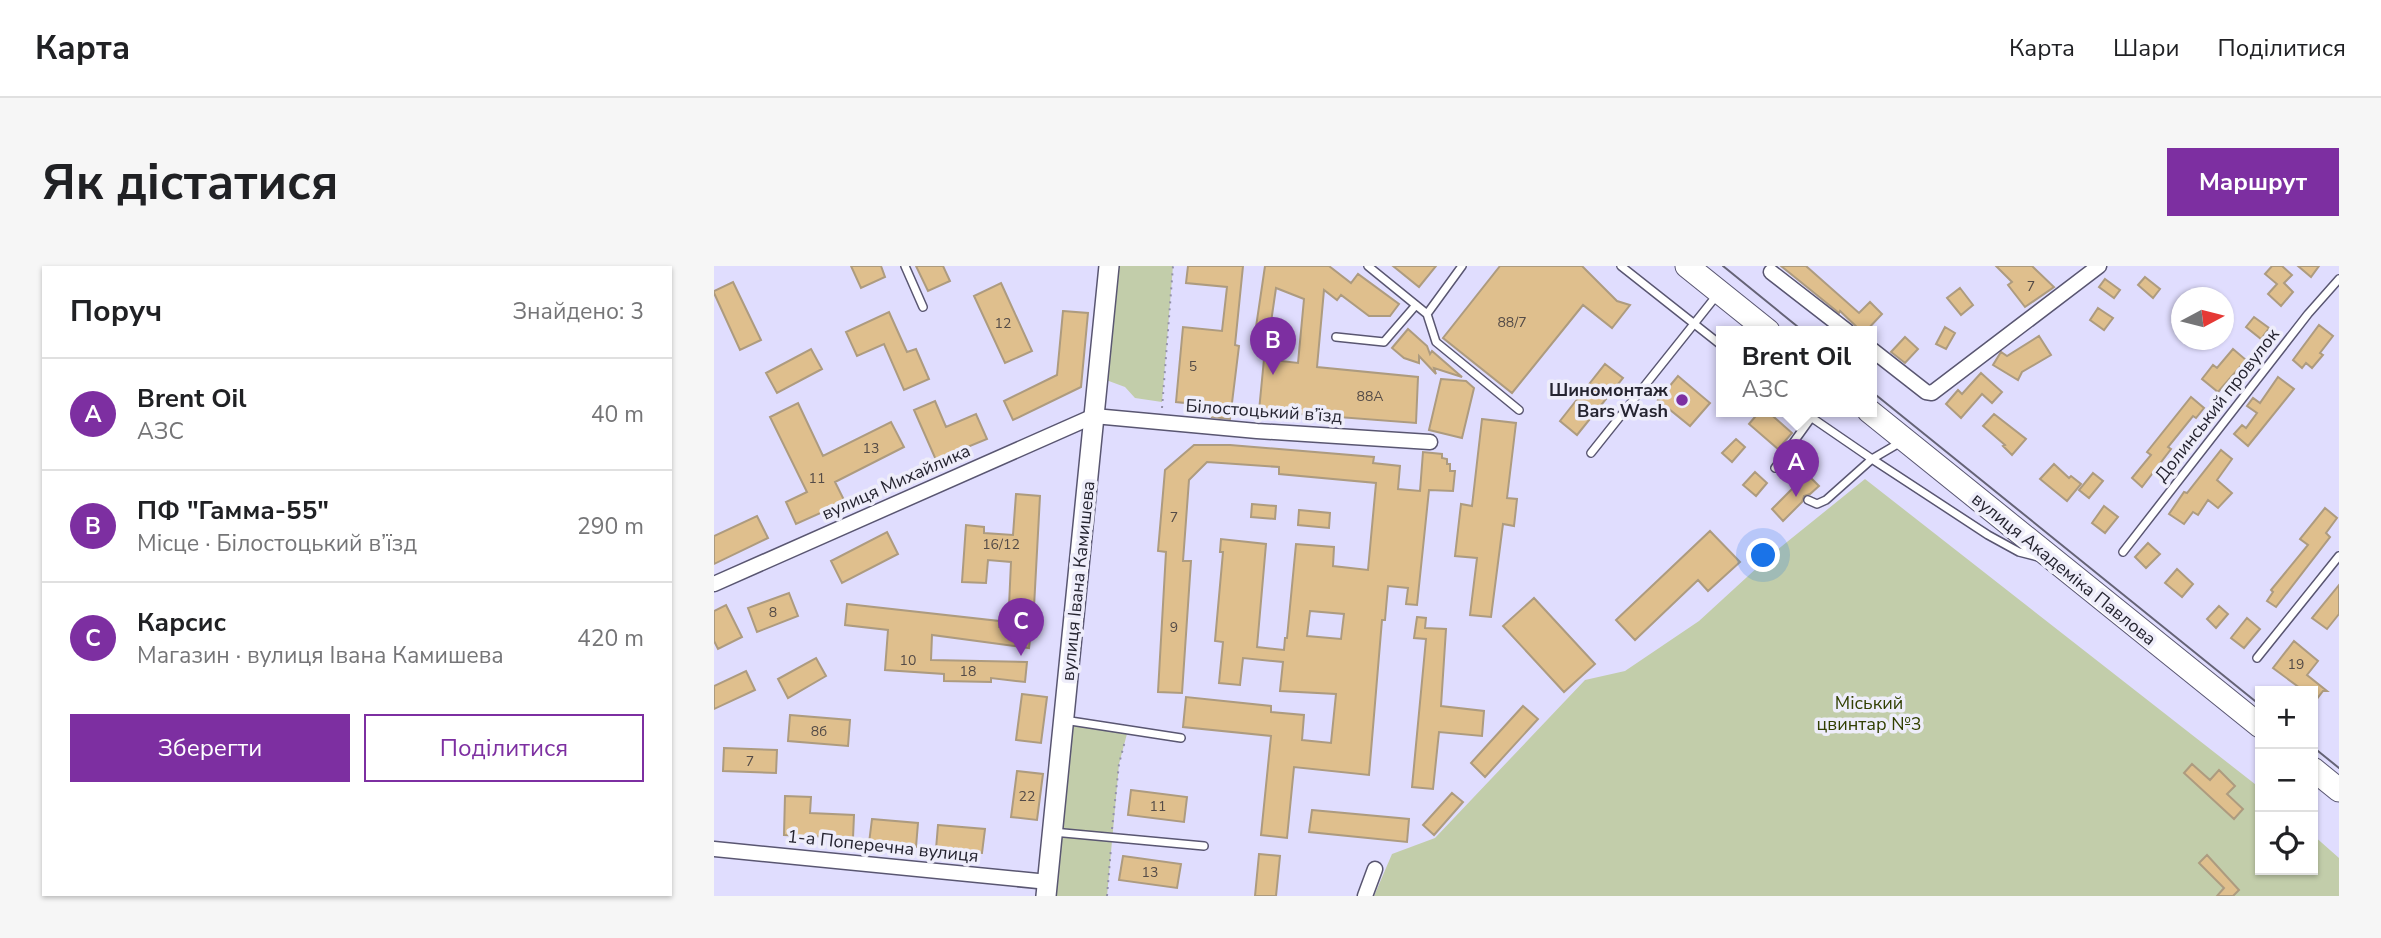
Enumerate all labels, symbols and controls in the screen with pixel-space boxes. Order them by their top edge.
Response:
text: Карта [35,26,130,71]
text: Карта [2009,32,2075,64]
text: Шари [2113,32,2180,64]
text: Поділитися [2218,32,2346,64]
button: Маршрут [2167,148,2339,216]
text: Як дістатися [42,149,338,216]
house number: 7 [2027,277,2035,296]
north arrow [2171,287,2234,350]
text: Поруч [70,291,162,332]
text: Знайдено: 3 [512,296,644,327]
house number: 88/7 [1497,313,1527,332]
house number: 12 [995,314,1011,333]
pin: B [1250,317,1296,375]
street label: Долинський провулок [2149,323,2285,487]
popup [1716,326,1877,417]
text: Brent Oil [1742,339,1851,374]
house number: 5 [1189,357,1197,376]
text: АЗС [1742,374,1789,405]
place label: Шиномонтаж Bars Wash [1549,378,1668,423]
text: Brent Oil [137,381,247,416]
house number: 88А [1356,387,1384,406]
marker: Шиномонтаж Bars Wash [1674,392,1690,408]
street label: Білостоцький в’їзд [1185,394,1344,428]
text: A [84,399,102,430]
text: 40 m [591,399,644,430]
text: АЗС [137,416,184,447]
street label: вулиця Михайлика [818,438,974,526]
house number: 13 [863,439,879,458]
pin: A [1773,439,1819,497]
house number: 11 [809,469,825,488]
street label: вулиця Івана Камишева [1056,480,1100,682]
street label: вулиця Академіка Павлова [1967,487,2161,651]
text: ПФ "Гамма-55" [137,493,329,528]
house number: 7 [1170,508,1178,527]
text: B [85,511,101,542]
text: 290 m [577,511,644,542]
text: Місце · Білостоцький в’їзд [137,528,417,559]
house number: 16/12 [982,535,1020,554]
your location [1746,538,1780,572]
pin: C [998,598,1044,656]
house number: 8 [769,603,777,622]
text: Карсис [137,605,226,640]
house number: 9 [1170,618,1178,637]
text: C [85,623,101,654]
text: 420 m [577,623,644,654]
text: Магазин · вулиця Івана Камишева [137,640,504,671]
house number: 10 [900,651,916,670]
house number: 19 [2288,655,2304,674]
house number: 18 [960,662,976,681]
map controls [2255,686,2318,875]
button: + [2255,686,2318,749]
park label: Міський цвинтар №3 [1817,691,1921,736]
button: Зберегти [70,714,350,782]
button: Поділитися [364,714,644,782]
house number: 8б [811,722,827,741]
button: − [2255,749,2318,812]
house number: 7 [746,752,754,771]
house number: 22 [1019,787,1035,806]
house number: 11 [1150,797,1166,816]
button: locate [2255,812,2318,875]
street label: 1-а Поперечна вулиця [786,824,980,868]
house number: 13 [1142,863,1158,882]

